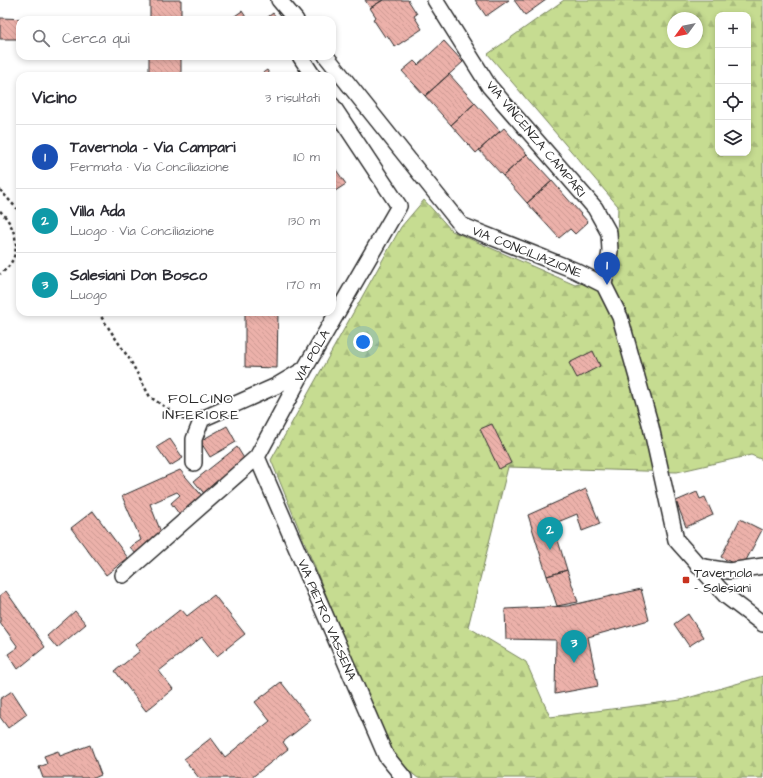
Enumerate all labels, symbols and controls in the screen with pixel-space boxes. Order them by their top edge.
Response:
north arrow [667,12,703,48]
map controls [715,12,751,156]
button: + [715,12,751,48]
search box [16,16,336,60]
icon: search [30,27,52,49]
text: Cerca qui [62,28,130,49]
button: − [715,48,751,84]
street label: VIA VINCENZA CAMPARI [482,77,590,201]
button: locate [715,84,751,120]
text: Vicino [32,86,77,110]
text: 3 risultati [265,89,320,107]
button: layers [715,120,751,156]
text: Tavernola - Via Campari [70,137,236,158]
text: 1 [44,148,46,166]
text: 110 m [293,148,320,166]
text: Fermata · Via Conciliazione [70,158,229,176]
text: Villa Ada [70,201,125,222]
text: 2 [41,212,49,230]
text: 130 m [288,212,320,230]
text: Luogo · Via Conciliazione [70,222,214,240]
street label: VIA CONCILIAZIONE [469,222,585,282]
pin: 1 [594,252,620,285]
text: Salesiani Don Bosco [70,265,207,286]
text: 3 [42,276,48,294]
text: 170 m [287,276,320,294]
text: Luogo [70,286,107,304]
street label: VIA POLA [290,326,335,386]
your location [353,332,373,352]
district label: FOLCINO INFERIORE [162,389,240,425]
pin: 2 [537,517,563,550]
street label: VIA PIETRO VASSENA [293,557,361,684]
place label: Tavernola - Salesiani [694,564,753,597]
marker: Tavernola - Salesiani [681,575,691,585]
pin: 3 [561,630,587,663]

